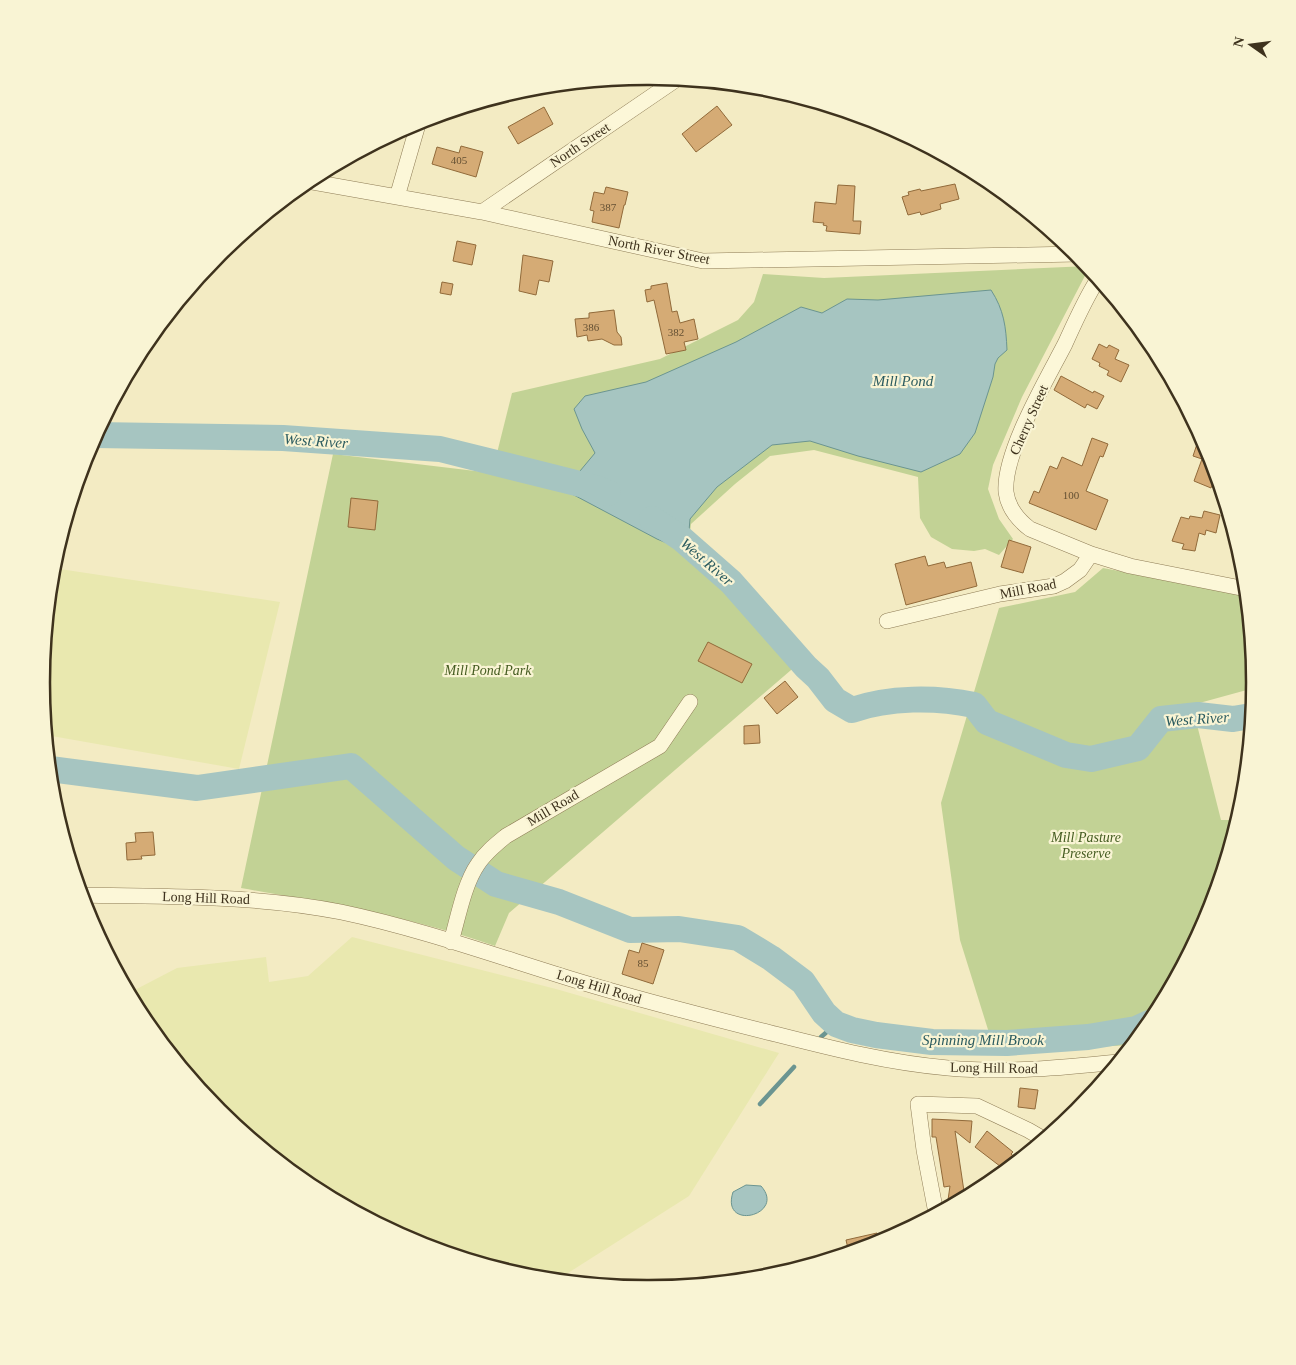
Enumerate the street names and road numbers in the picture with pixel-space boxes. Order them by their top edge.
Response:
street label: North Street [547,119,613,170]
street label: North River Street [607,233,711,267]
street label: Cherry Street [1007,383,1051,457]
street label: Mill Road [999,576,1057,602]
street label: Mill Road [525,787,581,829]
street label: Long Hill Road [162,889,250,907]
street label: Long Hill Road [555,967,643,1007]
street label: Long Hill Road [950,1060,1038,1076]

